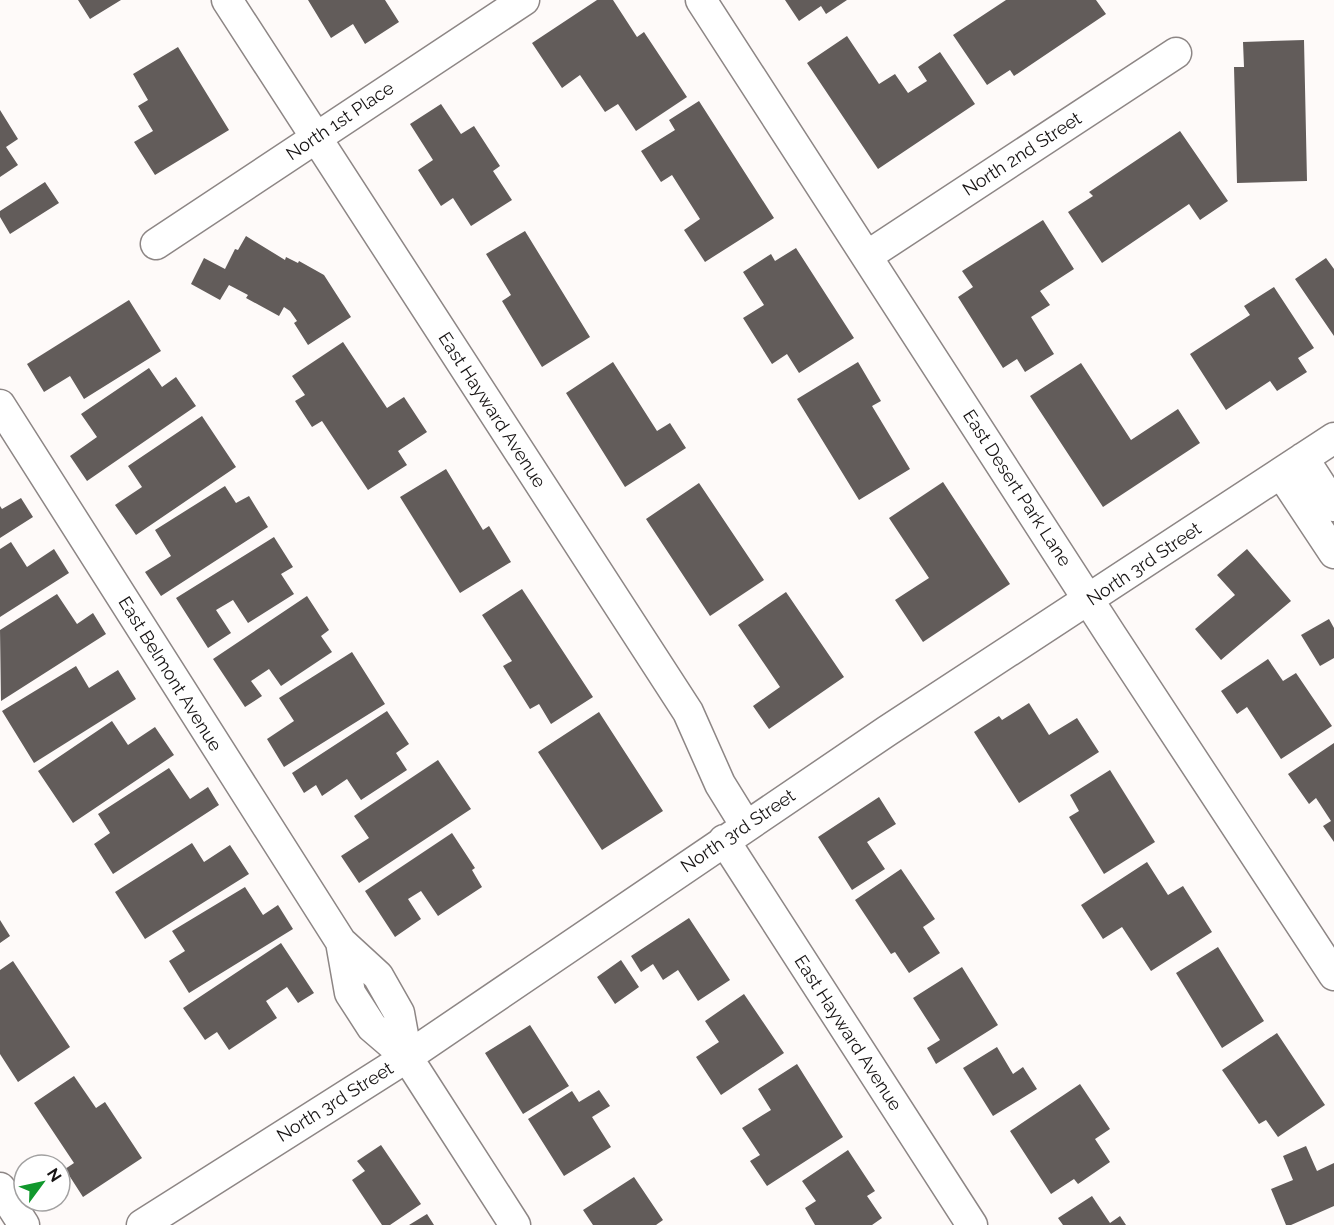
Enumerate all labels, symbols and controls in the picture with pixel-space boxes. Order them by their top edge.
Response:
street label: North 1st Place [282,77,398,164]
street label: North 2nd Street [958,107,1085,200]
street label: East Hayward Avenue [434,328,551,492]
street label: East Desert Park Lane [959,406,1076,570]
street label: North 3rd Street [1083,518,1205,610]
street label: East Belmont Avenue [114,593,227,755]
street label: North 3rd Street [677,785,799,877]
street label: East Hayward Avenue [790,951,907,1115]
street label: North 3rd Street [273,1057,397,1146]
north arrow [12,1153,72,1213]
text: N [43,1165,65,1185]

